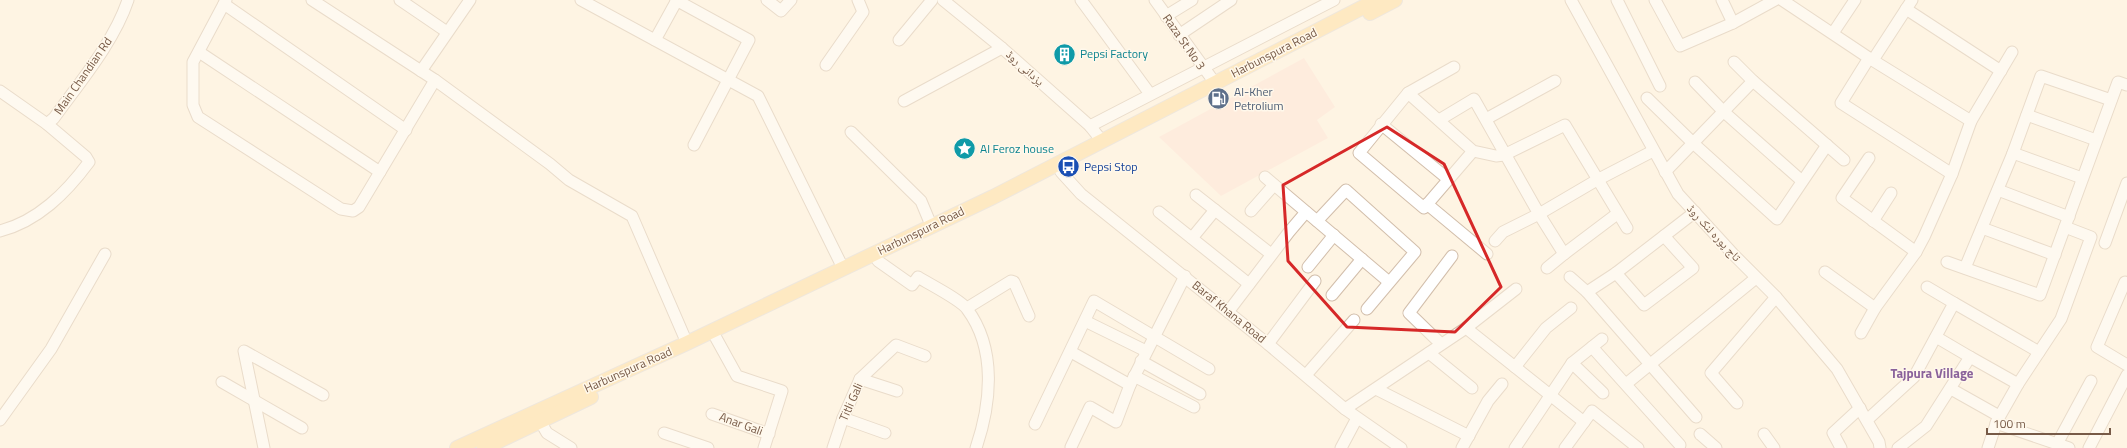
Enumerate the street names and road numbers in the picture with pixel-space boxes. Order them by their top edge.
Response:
street label: Raza St No 3 [1158,10,1211,74]
street label: Harbunspura Road [1227,23,1320,82]
street label: Main Chandian Rd [49,33,116,118]
street label: یزدانی روڈ [1002,45,1049,90]
street label: تاج پورہ لنک روڈ [1683,200,1746,266]
street label: Harbunspura Road [874,201,967,260]
street label: Baraf Khana Road [1188,276,1270,347]
street label: Harbunspura Road [581,342,675,397]
street label: Titli Gali [834,380,867,424]
street label: Anar Gali [717,407,766,440]

